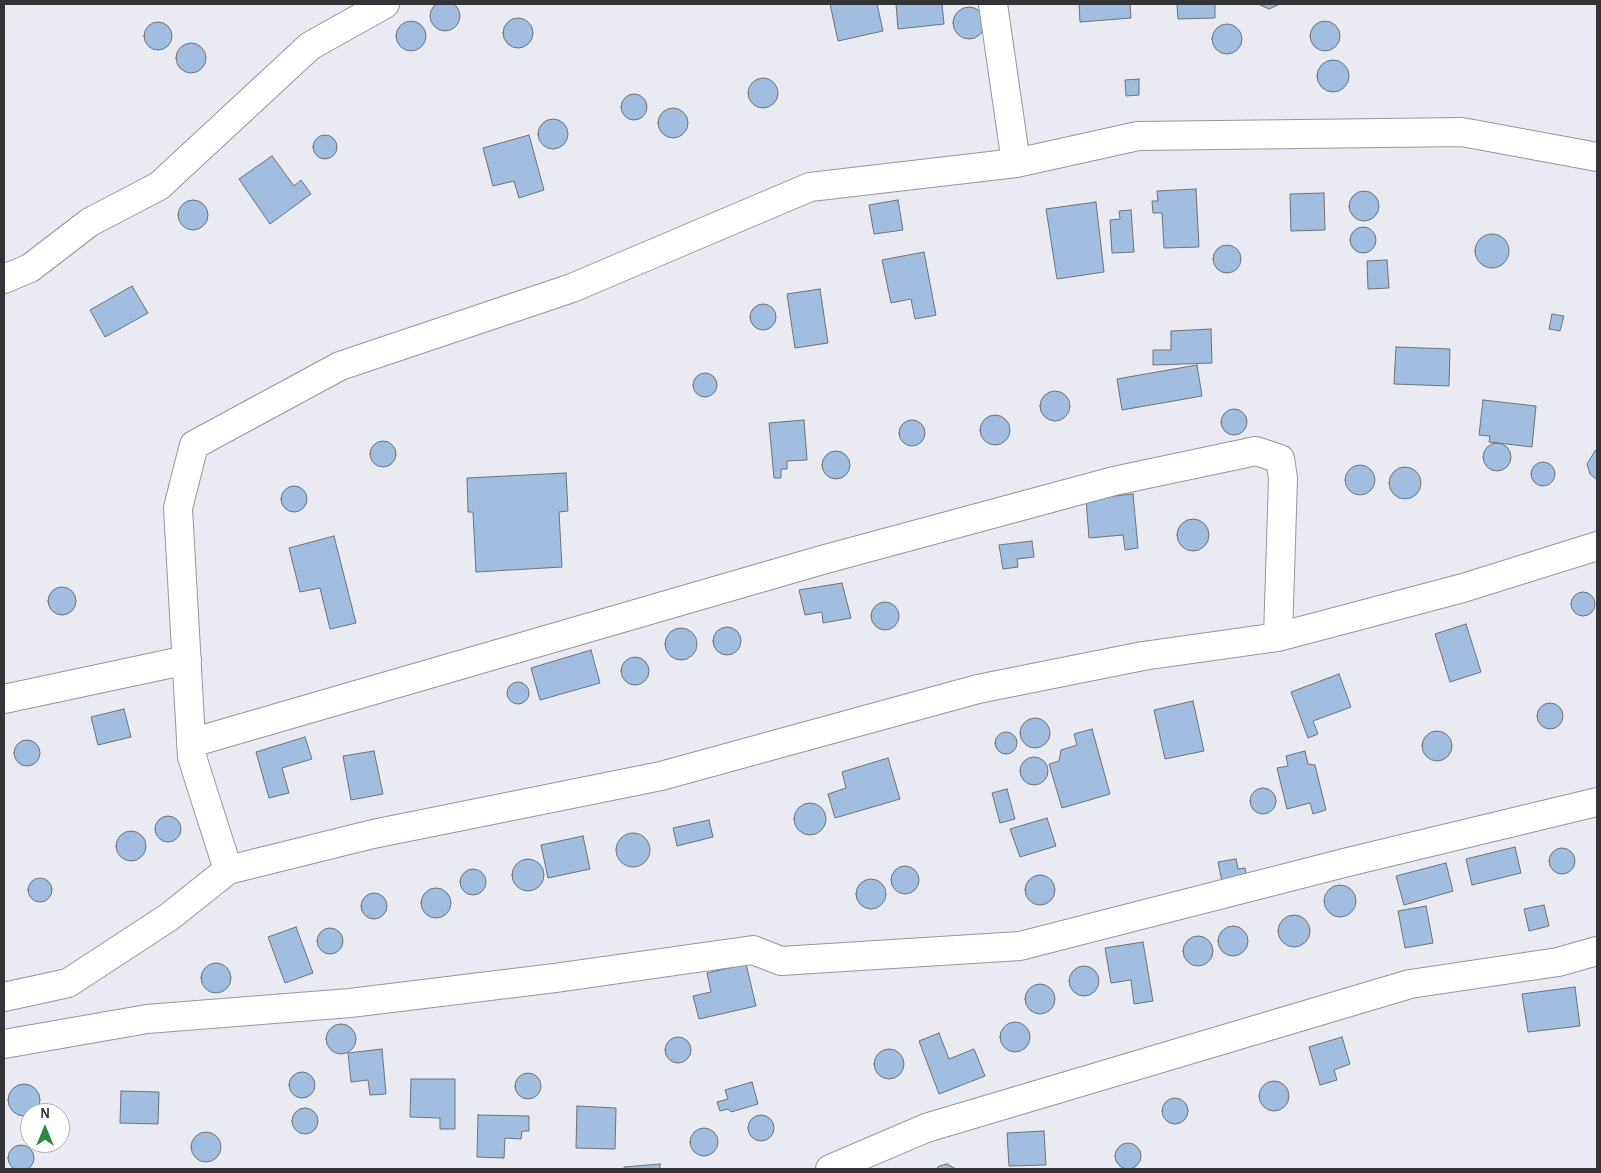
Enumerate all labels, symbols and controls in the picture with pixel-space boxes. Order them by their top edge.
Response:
north arrow [20,1103,70,1153]
text: N [40,1107,50,1121]

